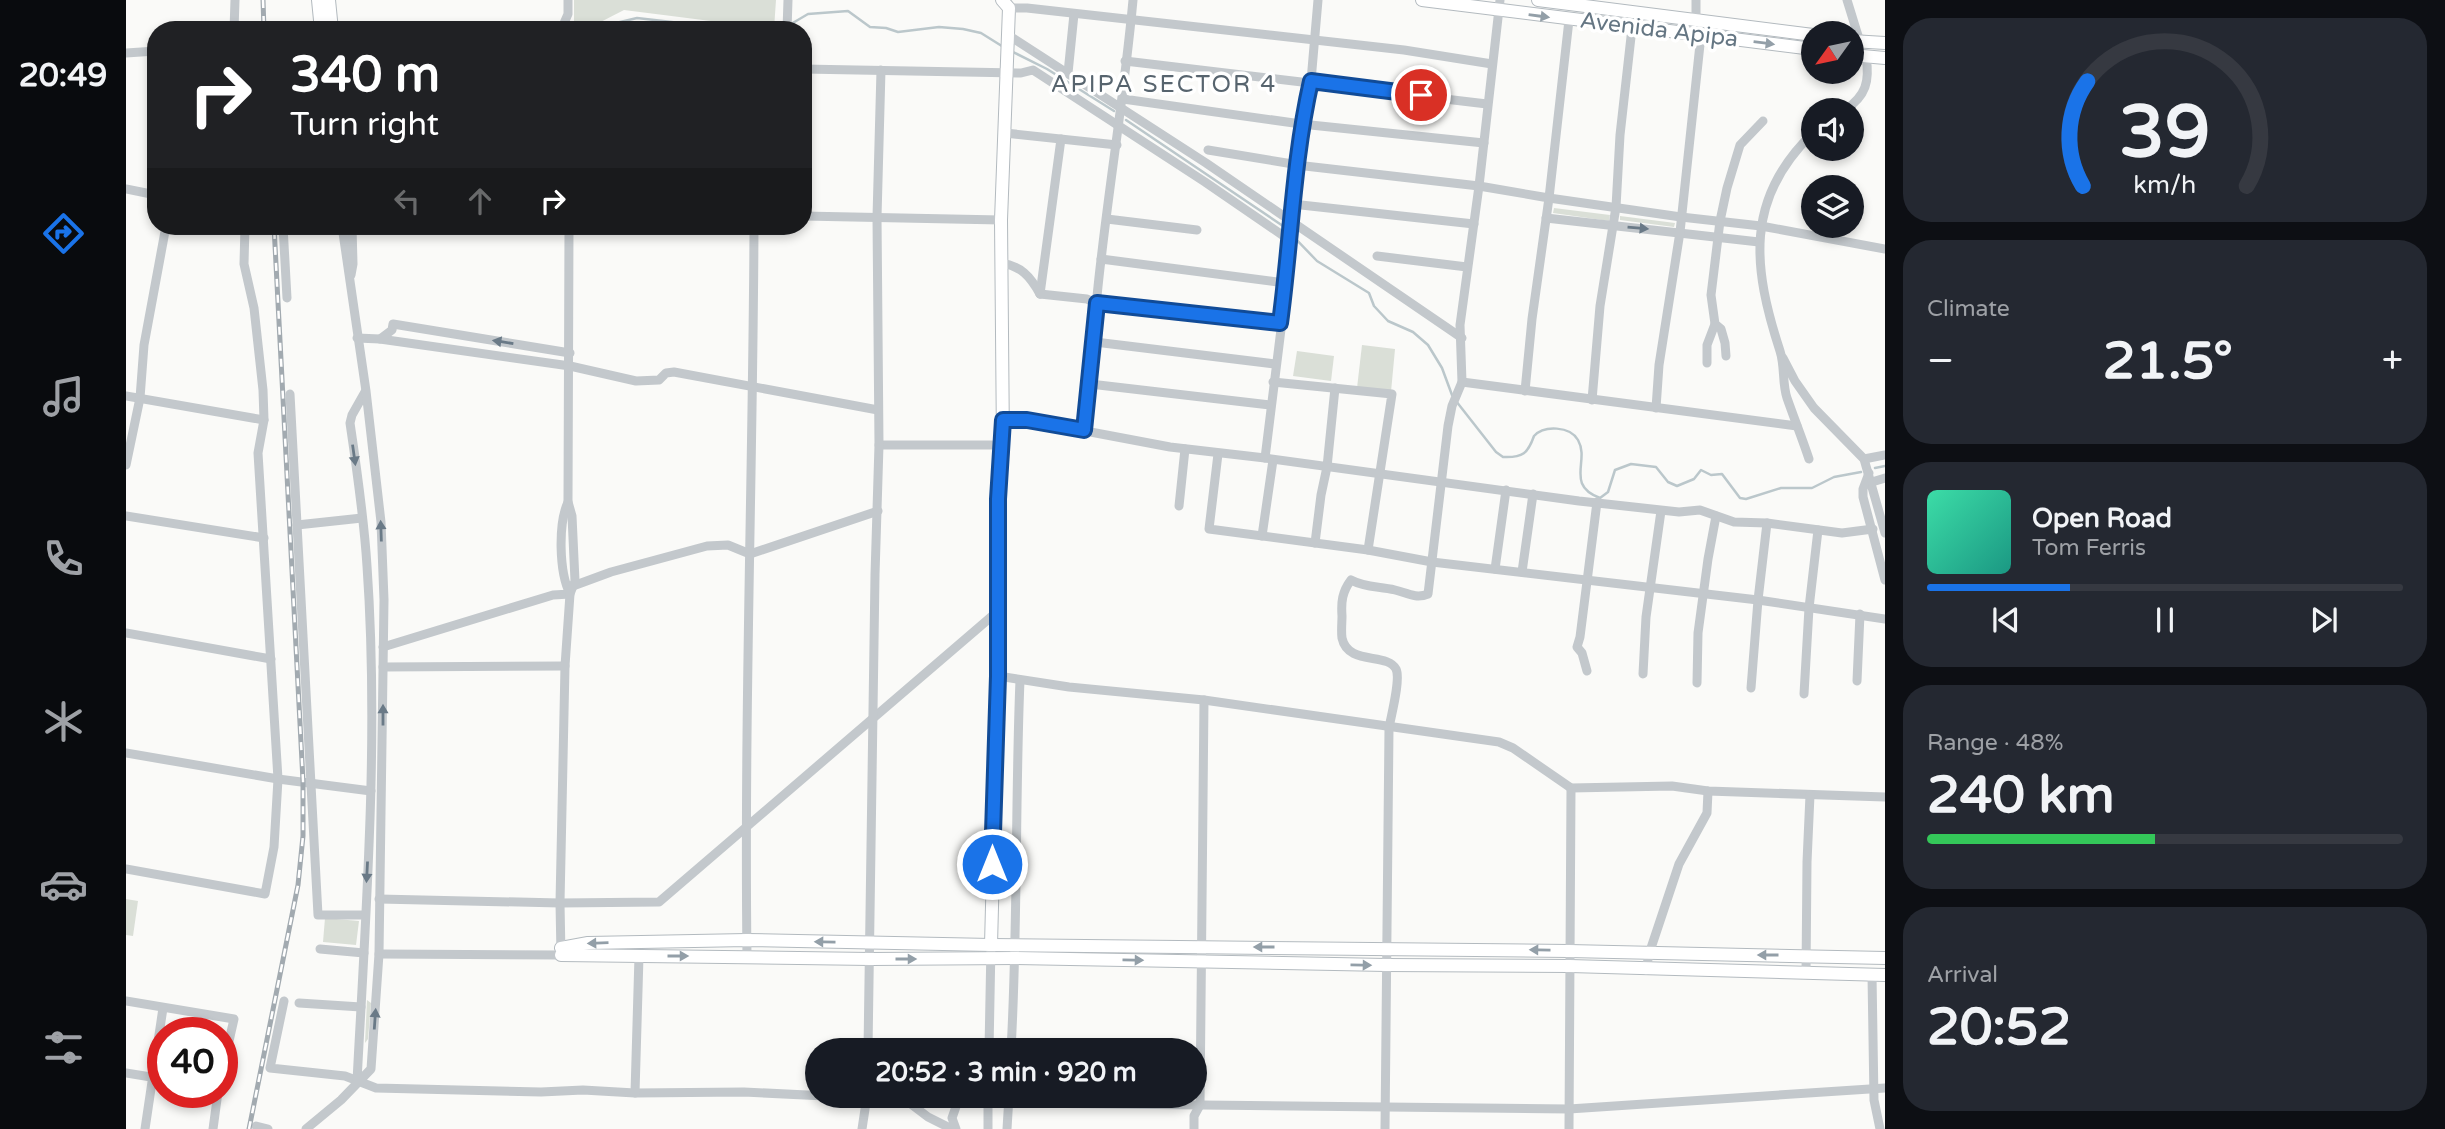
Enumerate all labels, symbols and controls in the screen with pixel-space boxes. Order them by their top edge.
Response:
street label: Avenida Apipa [1578,6,1740,54]
one-way arrow [1528,10,1550,21]
north arrow [1801,21,1864,84]
map controls [1801,21,1864,238]
one-way arrow [1754,38,1776,49]
text: 340 m [290,46,440,105]
icon: right [175,49,266,140]
text: 20:49 [19,57,107,95]
pin [1391,65,1451,125]
district label: APIPA SECTOR 4 [1051,70,1277,99]
icon: arrive [1402,76,1440,114]
text: 39 [2119,89,2211,177]
button: sound [1801,98,1864,161]
text: Turn right [290,106,439,144]
text: km/h [2134,170,2196,200]
button: layers [1801,175,1864,238]
icon: left [388,182,426,220]
icon: ahead [461,182,499,220]
icon: right [534,182,572,220]
icon: directions [39,209,88,258]
one-way arrow [1628,223,1650,234]
text: Climate [1927,295,2010,323]
text: 21.5° [2103,330,2233,393]
one-way arrow [492,336,514,347]
text: − [1927,338,1954,384]
text: + [2382,338,2403,384]
icon: music [39,372,88,421]
one-way arrow [349,444,360,466]
text: Open Road [2032,503,2172,534]
one-way arrow [376,520,387,542]
icon: phone [39,534,88,583]
text: Tom Ferris [2032,534,2146,562]
icon: previous [1987,601,2025,639]
icon: pause [2146,601,2184,639]
icon: next [2305,601,2343,639]
icon: climate [39,697,88,746]
one-way arrow [377,703,389,725]
text: Range · 48% [1927,729,2063,757]
text: 240 km [1927,764,2115,827]
position arrow [955,827,1029,901]
icon: car [39,860,88,909]
one-way arrow [362,862,373,884]
one-way arrow [814,936,836,948]
one-way arrow [586,937,608,948]
one-way arrow [1253,941,1275,953]
one-way arrow [1529,945,1551,956]
one-way arrow [1757,949,1779,961]
one-way arrow [667,951,689,962]
one-way arrow [895,953,917,965]
one-way arrow [1122,955,1144,966]
one-way arrow [1350,959,1372,971]
text: Arrival [1927,961,1998,989]
text: 20:52 [1927,996,2071,1059]
one-way arrow [370,1008,381,1030]
speed limit sign: 40 [147,1017,238,1108]
icon: filters [39,1023,88,1072]
text: 20:52 · 3 min · 920 m [875,1057,1137,1088]

